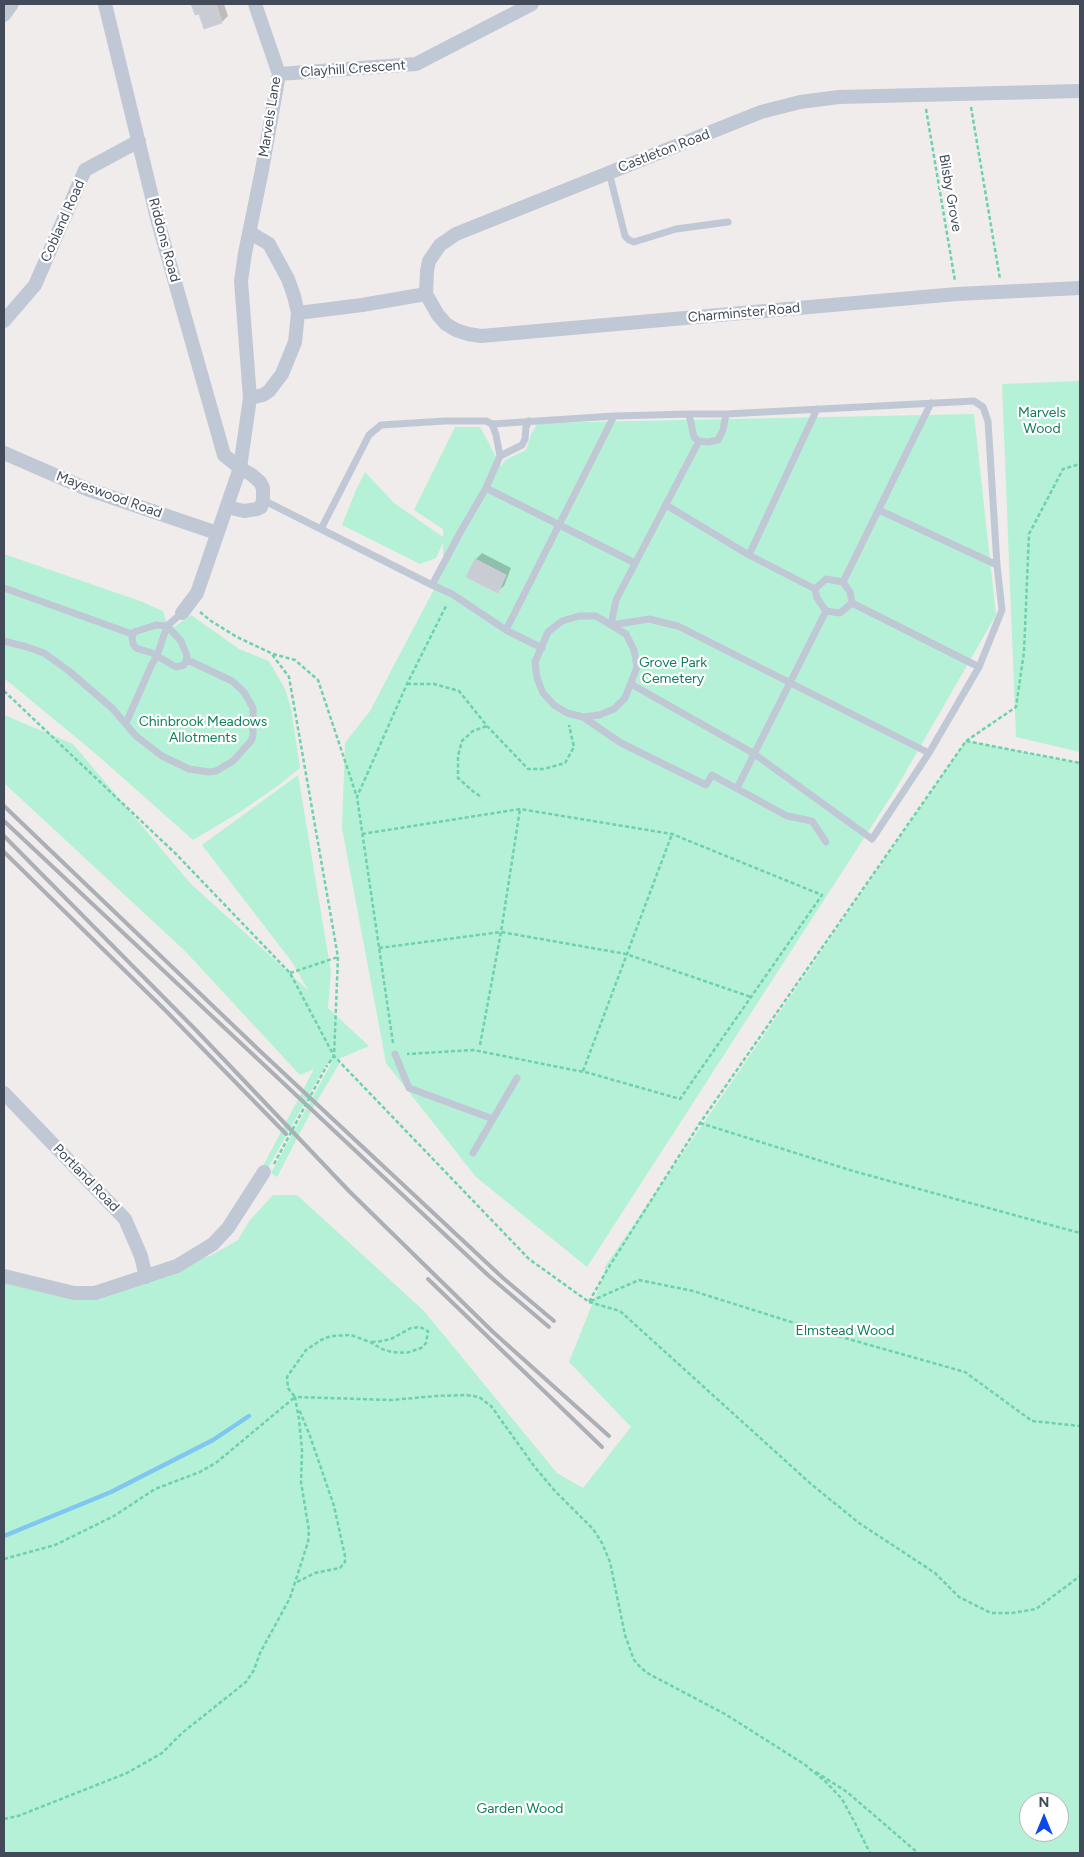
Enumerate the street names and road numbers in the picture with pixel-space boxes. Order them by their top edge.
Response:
street label: Clayhill Crescent [300,57,406,81]
street label: Marvels Lane [255,75,285,159]
street label: Castleton Road [616,126,712,176]
street label: Bilsby Grove [935,153,965,233]
street label: Cobland Road [37,177,89,265]
street label: Riddons Road [145,196,183,284]
street label: Charminster Road [687,300,801,326]
street label: Mayeswood Road [54,468,164,522]
street label: Portland Road [49,1141,123,1215]

